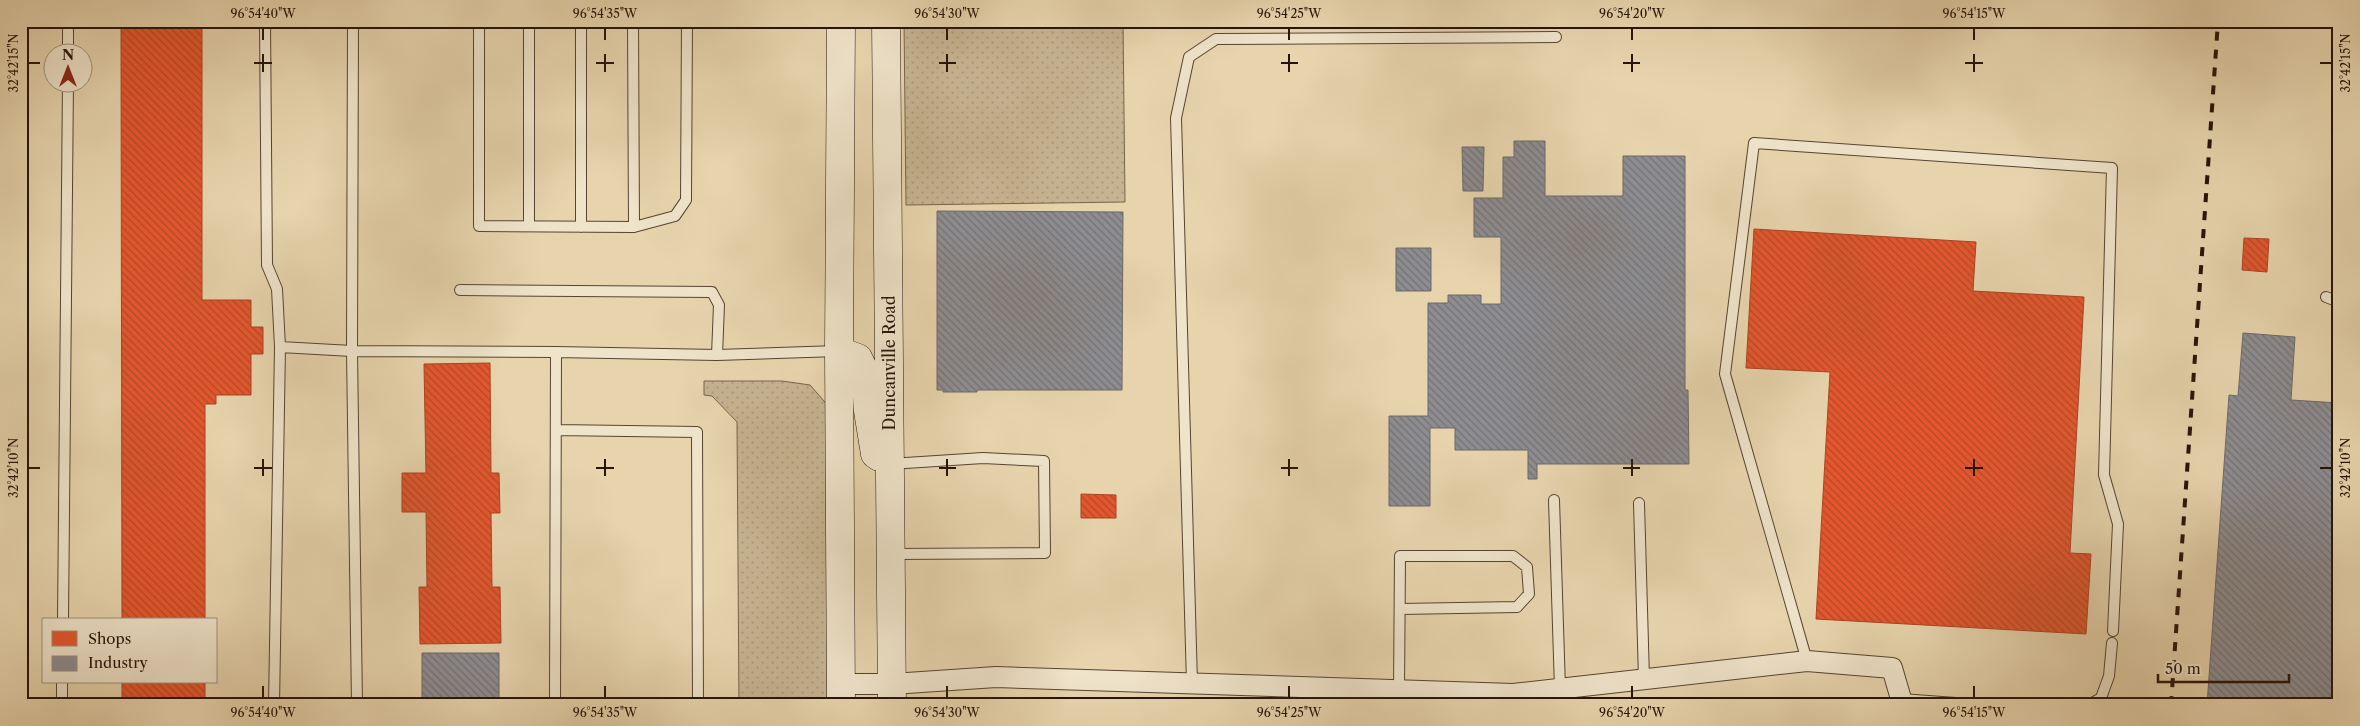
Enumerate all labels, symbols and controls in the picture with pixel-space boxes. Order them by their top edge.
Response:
text: 96°54'40"W [230,6,296,21]
text: 96°54'35"W [573,6,638,21]
text: 96°54'30"W [914,6,981,21]
text: 96°54'25"W [1257,6,1322,21]
text: 96°54'20"W [1599,6,1666,21]
text: 96°54'15"W [1943,6,2006,21]
text: 32°42'15"N [6,33,21,93]
text: 32°42'15"N [2338,33,2353,93]
north arrow [42,42,92,92]
text: N [62,46,74,64]
street label: Duncanville Road [879,295,899,431]
text: 32°42'10"N [6,438,21,498]
text: 32°42'10"N [2338,438,2353,498]
legend [42,618,218,684]
text: Shops [88,629,131,648]
scale bar [2158,651,2289,683]
text: Industry [88,653,148,672]
text: 50 m [2165,659,2201,678]
text: 96°54'40"W [230,705,296,720]
text: 96°54'35"W [573,705,638,720]
text: 96°54'30"W [914,705,981,720]
text: 96°54'25"W [1257,705,1322,720]
text: 96°54'20"W [1599,705,1666,720]
text: 96°54'15"W [1943,705,2006,720]

